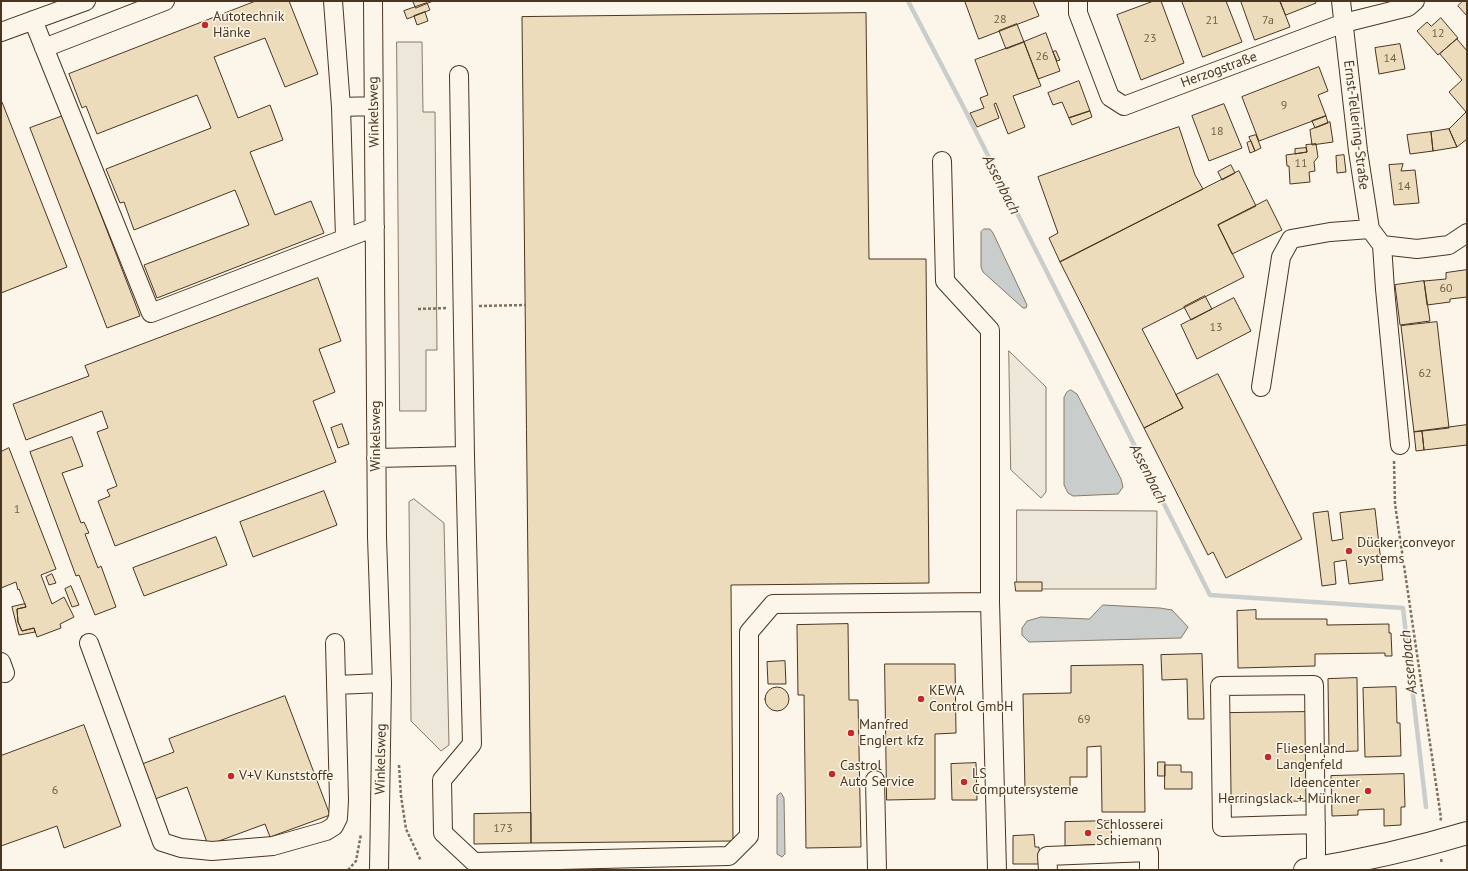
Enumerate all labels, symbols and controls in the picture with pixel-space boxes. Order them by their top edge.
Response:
place label: Autotechnik Hänke [213,9,284,42]
house number: 28 [993,13,1007,27]
house number: 21 [1205,14,1219,28]
house number: 7a [1262,14,1274,28]
marker: Autotechnik Hänke [200,20,210,30]
house number: 12 [1431,27,1445,41]
house number: 23 [1143,32,1157,46]
street label: Herzogstraße [1179,48,1259,92]
house number: 26 [1035,50,1049,64]
house number: 14 [1383,52,1397,66]
street label: Ernst-Tellering-Straße [1340,59,1372,191]
street label: Winkelsweg [365,76,383,148]
house number: 9 [1281,99,1287,113]
house number: 18 [1210,125,1224,139]
water label: Assenbach [978,152,1024,218]
house number: 11 [1294,157,1308,171]
house number: 14 [1397,180,1411,194]
house number: 60 [1439,282,1453,296]
house number: 13 [1209,321,1223,335]
house number: 62 [1418,367,1432,381]
street label: Winkelsweg [368,400,384,472]
water label: Assenbach [1125,441,1171,507]
house number: 1 [14,503,20,517]
place label: Dücker conveyor systems [1357,535,1455,568]
marker: Dücker conveyor systems [1344,546,1354,556]
water label: Assenbach [1397,629,1421,695]
place label: KEWA Control GmbH [929,683,1013,716]
marker: KEWA Control GmbH [916,694,926,704]
house number: 69 [1077,713,1091,727]
place label: Manfred Englert kfz [859,717,924,750]
street label: Winkelsweg [372,723,390,795]
marker: Manfred Englert kfz [846,728,856,738]
place label: Fliesenland Langenfeld [1276,741,1345,774]
marker: Fliesenland Langenfeld [1263,752,1273,762]
place label: Castrol Auto Service [840,758,914,790]
place label: LS Computersysteme [972,766,1078,798]
place label: V+V Kunststoffe [239,768,333,784]
marker: Castrol Auto Service [827,769,837,779]
marker: V+V Kunststoffe [226,771,236,781]
place label: Ideencenter Herringslack + Münkner [1218,775,1360,808]
marker: LS Computersysteme [959,777,969,787]
house number: 6 [52,784,58,798]
marker: Ideencenter Herringslack + Münkner [1363,786,1373,796]
place label: Schlosserei Schiemann [1096,817,1164,850]
house number: 173 [493,822,513,836]
marker: Schlosserei Schiemann [1083,828,1093,838]

